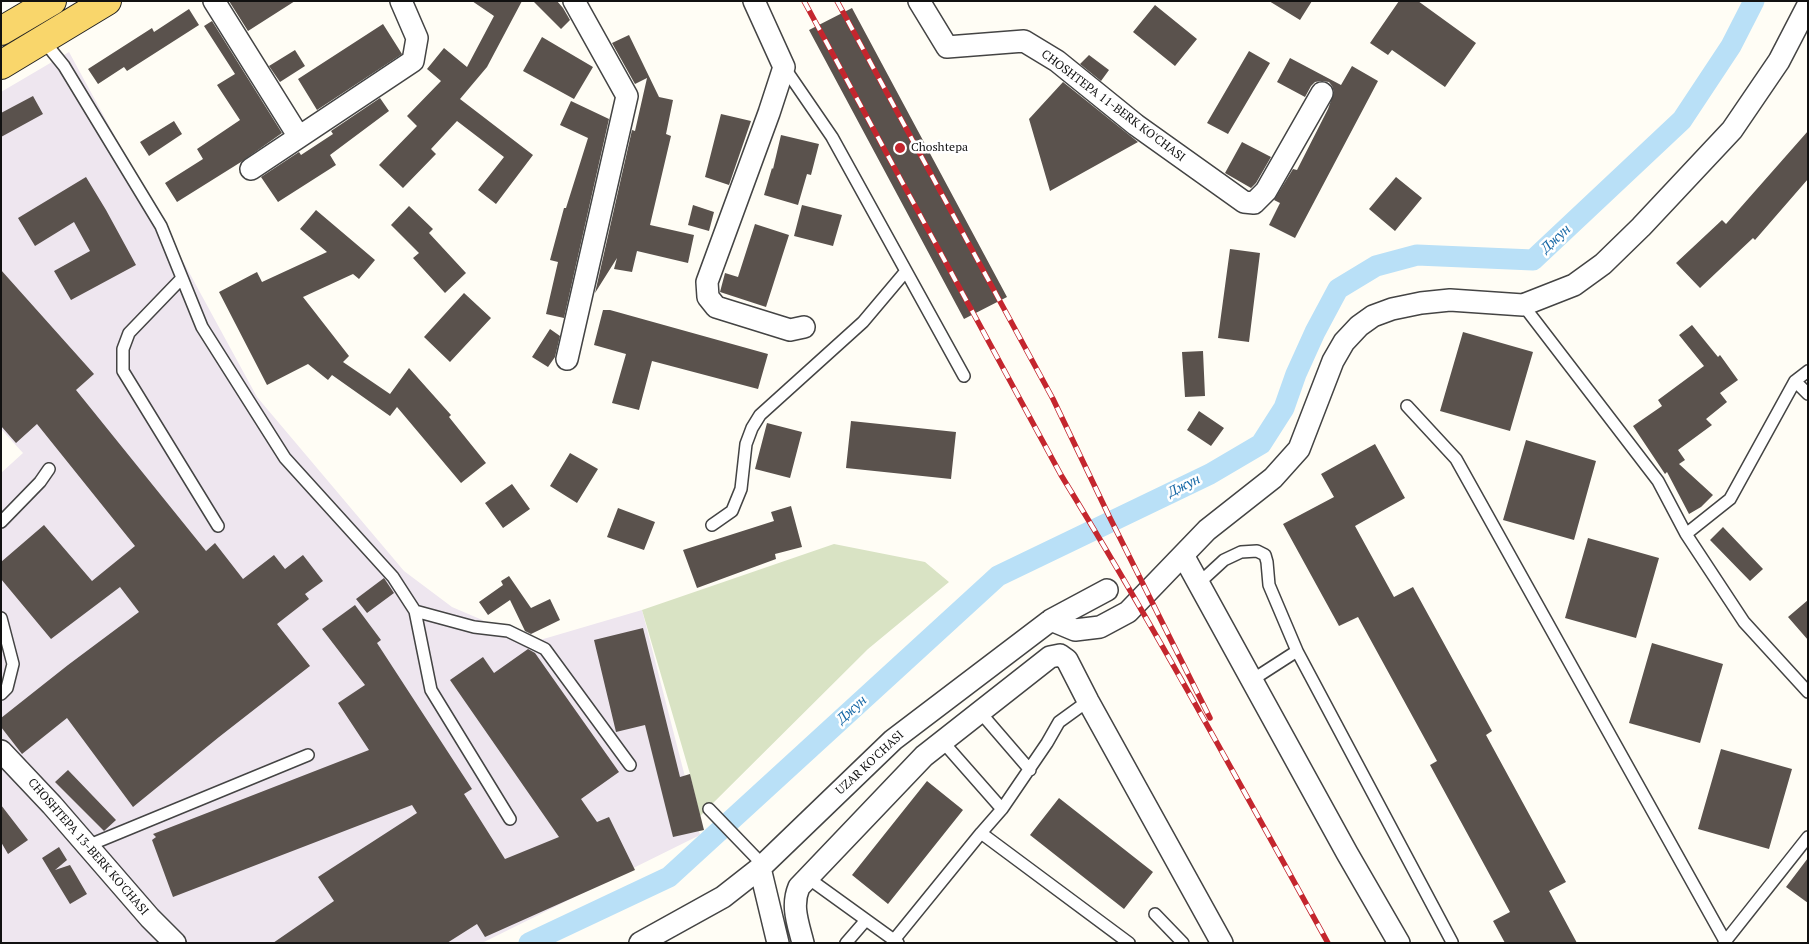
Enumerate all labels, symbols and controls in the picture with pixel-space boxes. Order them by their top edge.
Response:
street label: CHOSHTEPA 11-BERK KO'CHASI [1038,47,1188,165]
marker: Choshtepa [893,141,907,155]
place label: Choshtepa [911,141,968,155]
water label: Джун [1538,221,1574,257]
water label: Джун [1165,471,1203,501]
water label: Джун [834,692,870,728]
street label: UZAR KO'CHASI [833,728,907,798]
street label: CHOSHTEPA 13-BERK KO'CHASI [25,776,151,918]

